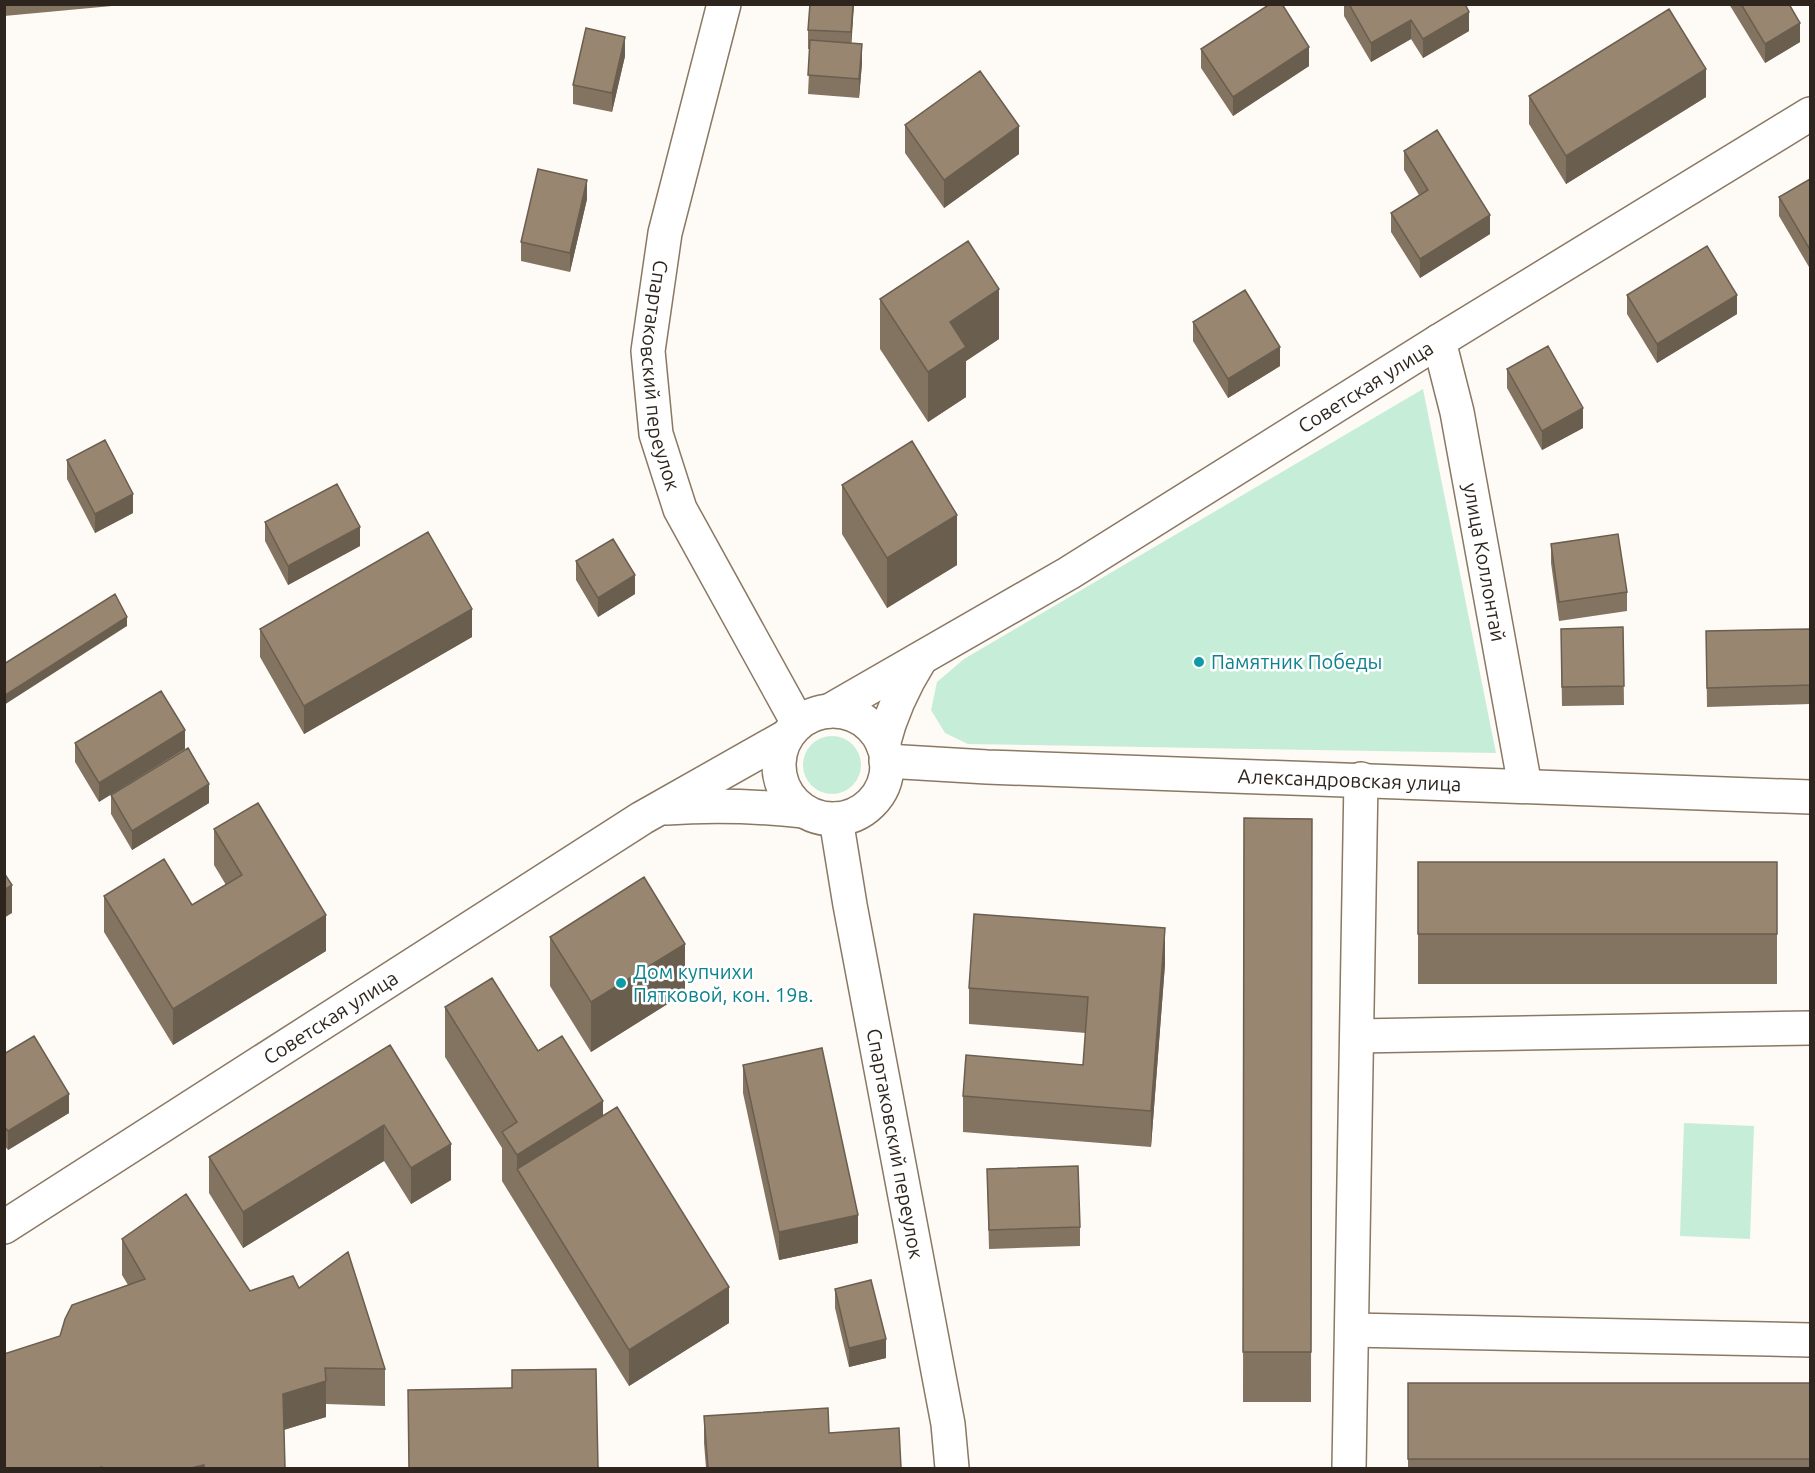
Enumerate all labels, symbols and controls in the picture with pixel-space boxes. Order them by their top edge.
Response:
street label: Спартаковский переулок [637,259,685,493]
street label: Советская улица [1294,336,1437,437]
street label: улица Коллонтай [1459,481,1511,643]
place label: Памятник Победы [1211,650,1383,673]
marker: Памятник Победы [1192,655,1206,669]
street label: Александровская улица [1237,764,1462,795]
place label: Дом купчихи Пятковой, кон. 19в. [633,960,813,1006]
street label: Советская улица [259,966,402,1069]
marker: Дом купчихи Пятковой, кон. 19в. [614,976,628,990]
street label: Спартаковский переулок [863,1027,929,1261]

